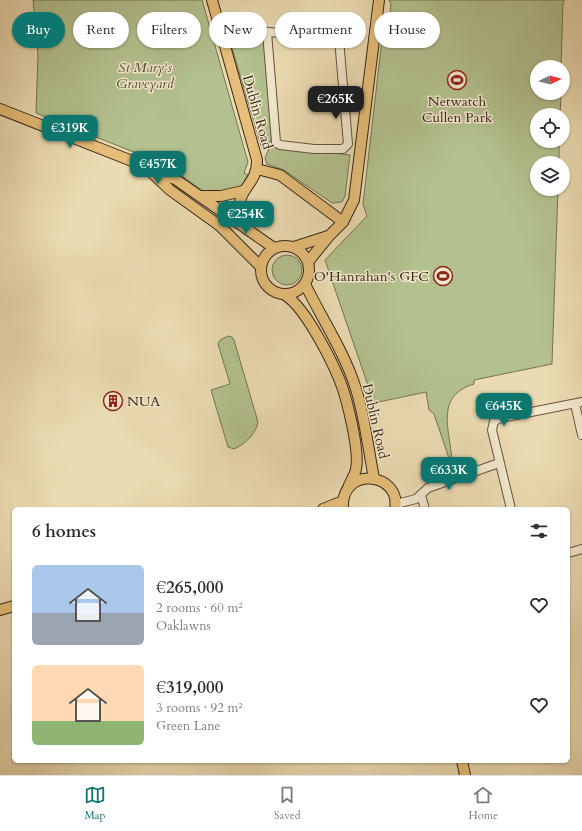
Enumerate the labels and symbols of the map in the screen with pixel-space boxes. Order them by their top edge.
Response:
park label: St Mary's Graveyard [116,58,175,93]
north arrow [530,60,570,100]
sports icon: Netwatch Cullen Park [446,69,468,91]
street label: Dublin Road [238,73,277,152]
pin: €265K [308,86,364,120]
place label: Netwatch Cullen Park [422,92,493,127]
pin: €319K [42,115,98,149]
pin: €457K [130,151,186,185]
pin: €254K [218,201,274,235]
sports icon: O'Hanrahan's GFC [432,265,454,287]
place label: O'Hanrahan's GFC [314,267,429,286]
street label: Dublin Road [358,382,394,461]
building icon: NUA [102,390,124,412]
place label: NUA [127,392,160,411]
pin: €645K [476,393,532,427]
pin: €633K [421,457,477,491]

